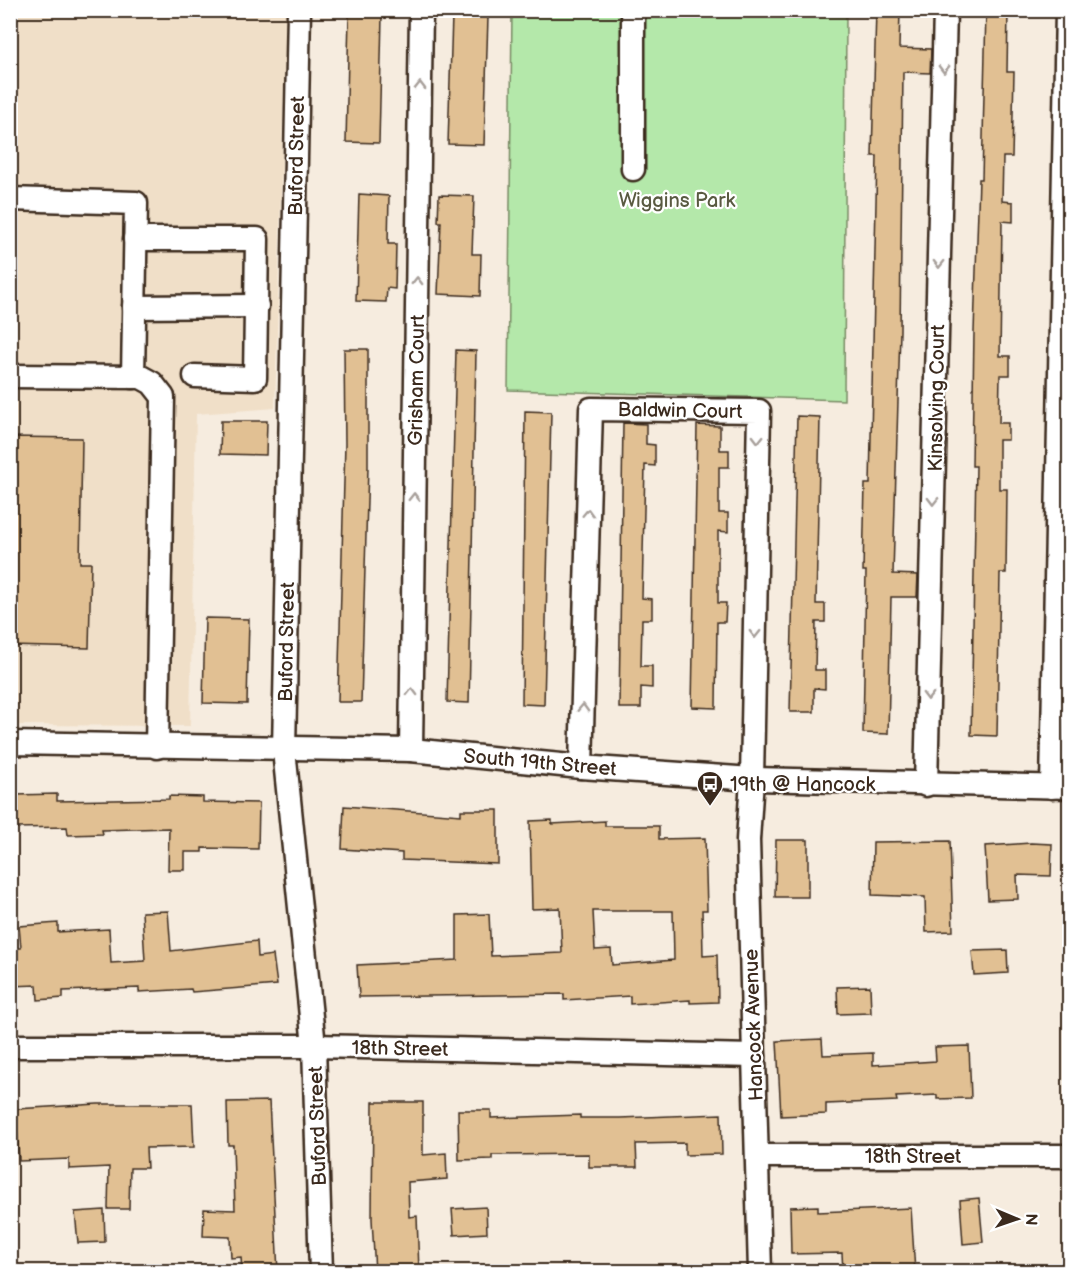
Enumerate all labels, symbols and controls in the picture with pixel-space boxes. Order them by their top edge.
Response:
one-way arrow [937,64,950,73]
one-way arrow [414,82,426,91]
street label: Buford Street [284,96,310,216]
park label: Wiggins Park [619,189,735,213]
one-way arrow [933,259,945,268]
one-way arrow [411,277,423,286]
street label: Grisham Court [404,314,430,446]
street label: Kinsolving Court [924,324,950,472]
street label: Baldwin Court [617,398,743,424]
one-way arrow [752,434,764,443]
one-way arrow [408,493,421,502]
one-way arrow [927,496,939,505]
one-way arrow [582,509,595,518]
street label: Buford Street [274,582,300,702]
one-way arrow [749,629,761,638]
one-way arrow [406,687,418,696]
one-way arrow [922,691,934,700]
one-way arrow [577,704,589,713]
street label: South 19th Street [462,744,617,782]
bus stop icon: 19th @ Hancock [695,769,725,807]
place label: 19th @ Hancock [730,773,876,797]
street label: Hancock Avenue [739,948,769,1101]
street label: 18th Street [352,1036,448,1062]
street label: Buford Street [304,1066,332,1186]
street label: 18th Street [865,1145,961,1169]
north arrow [987,1189,1047,1249]
text: N [1021,1213,1040,1226]

